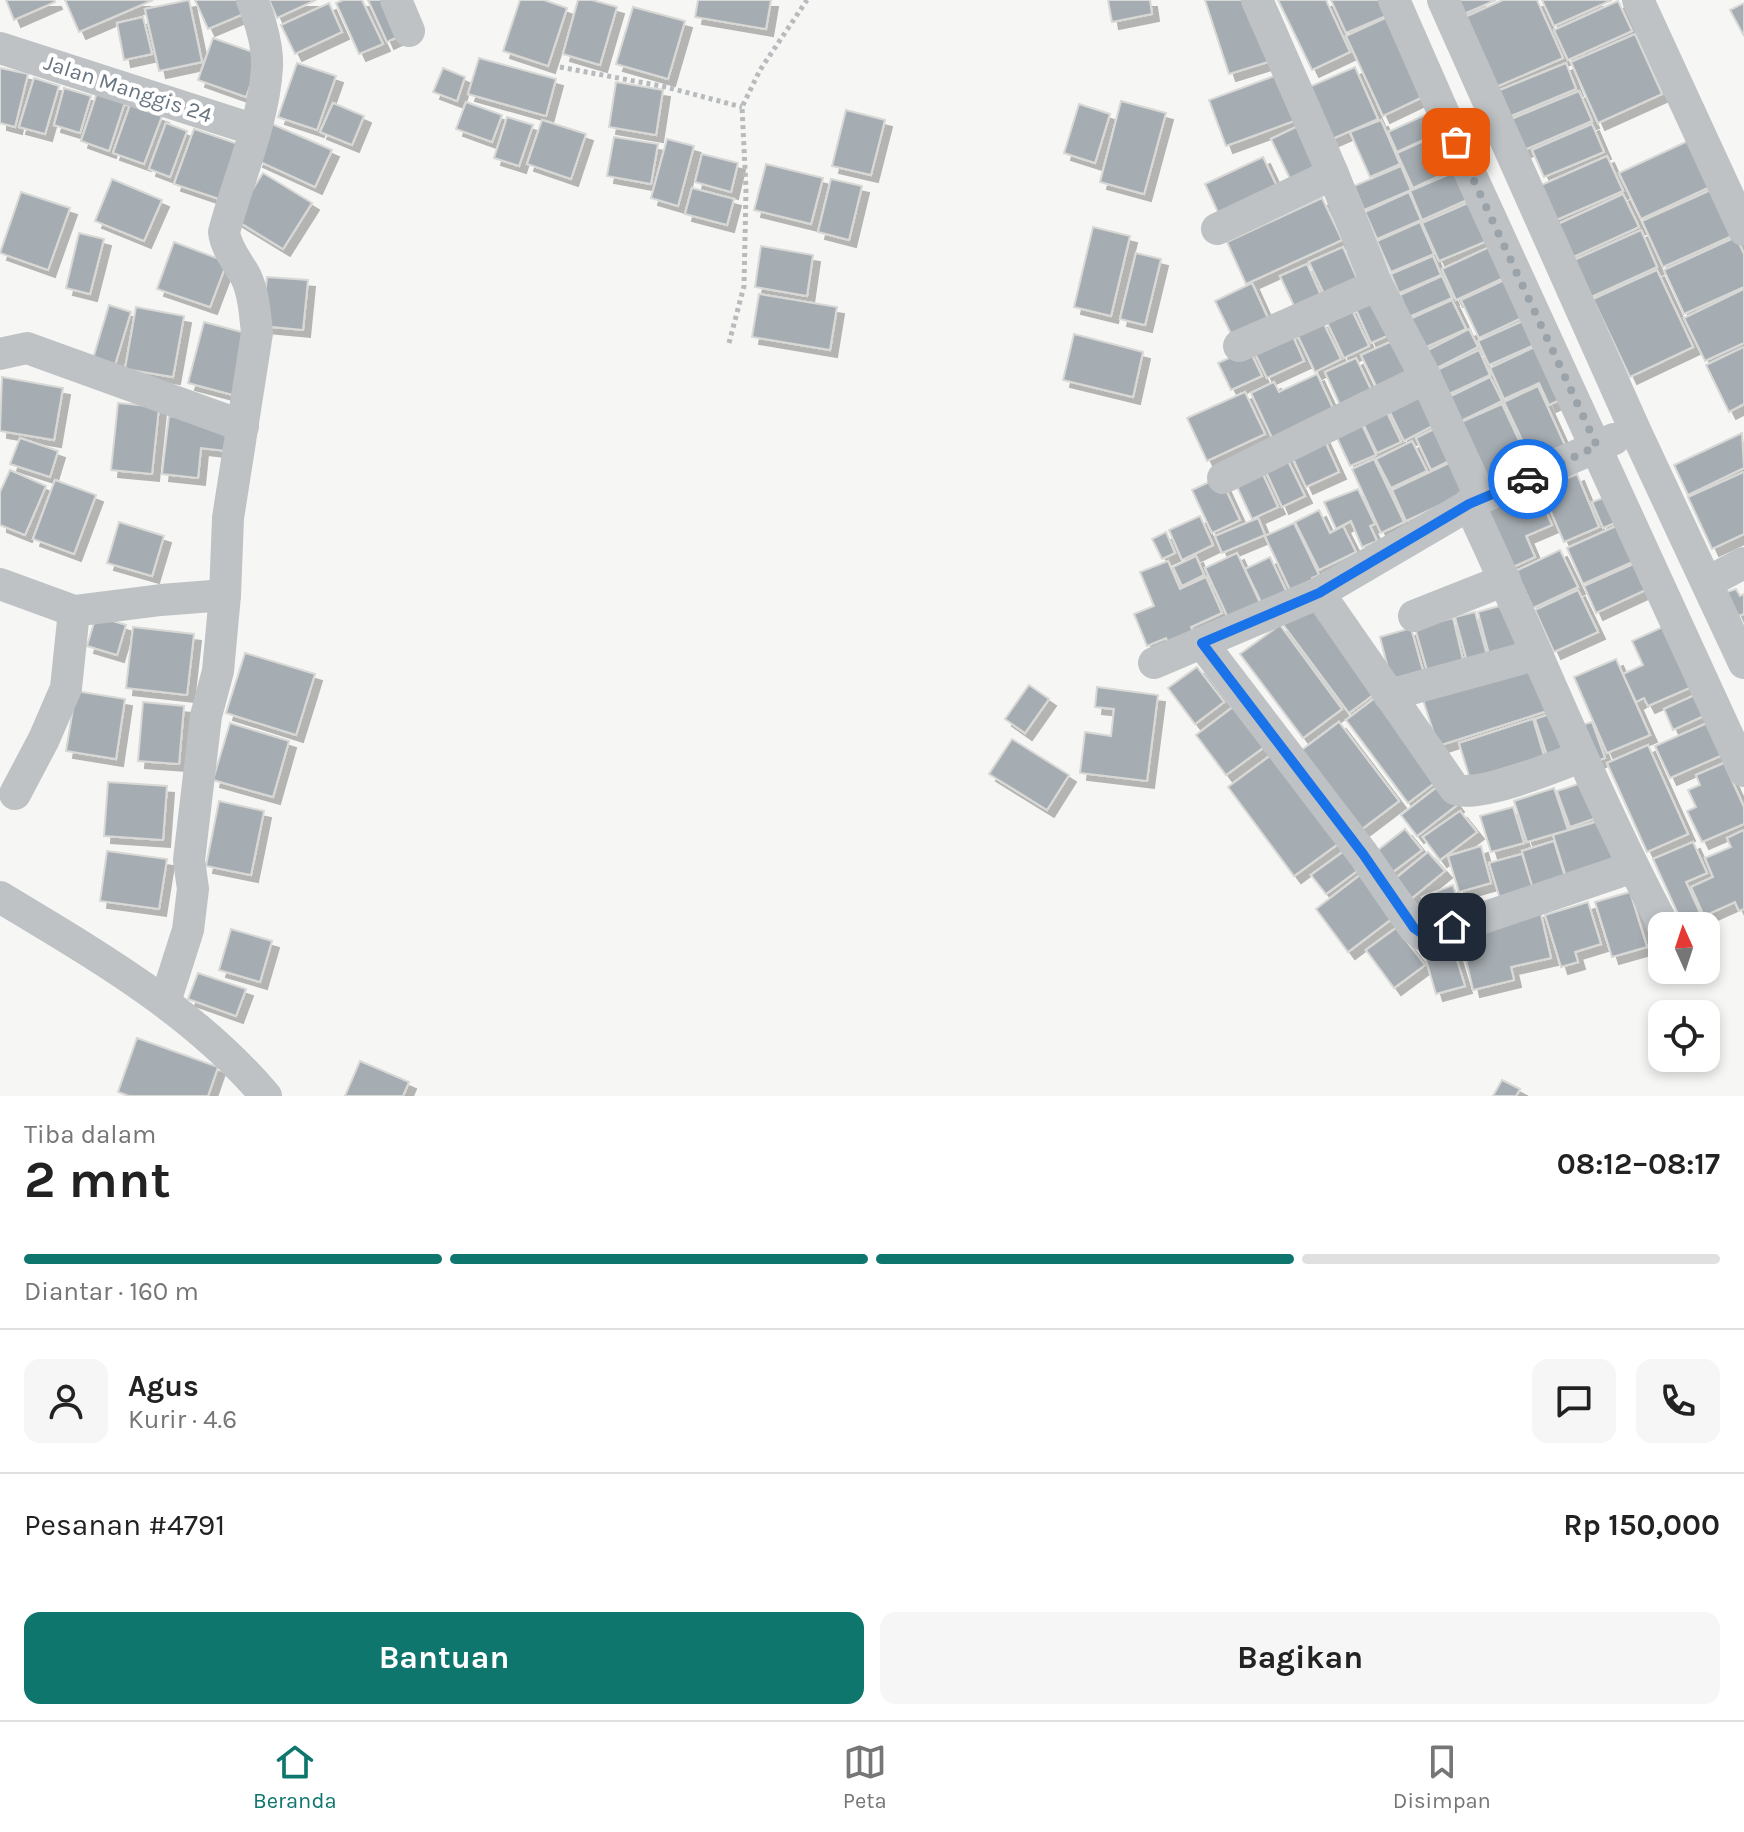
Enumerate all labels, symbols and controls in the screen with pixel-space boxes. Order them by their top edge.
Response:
street label: Jalan Manggis 24 [41,50,215,128]
pin [1422,108,1490,176]
icon: bag [1434,120,1478,164]
courier [1488,439,1568,519]
icon: car [1506,457,1550,501]
pin [1418,893,1486,961]
icon: home [1430,905,1474,949]
north arrow [1648,912,1720,984]
map controls [1648,912,1720,1072]
button: locate [1648,1000,1720,1072]
text: Tiba dalam [24,1119,156,1150]
text: 08:12–08:17 [1557,1146,1720,1182]
text: 2 mnt [24,1149,171,1210]
text: Diantar · 160 m [24,1276,199,1307]
button: person [24,1359,108,1443]
button: chat [1532,1359,1616,1443]
button: phone [1636,1359,1720,1443]
text: Agus [128,1368,199,1404]
text: Kurir · 4.6 [128,1404,237,1435]
text: Pesanan #4791 [24,1507,225,1543]
text: Rp 150,000 [1563,1507,1720,1543]
button: Bantuan [24,1612,864,1704]
button: Bagikan [880,1612,1720,1704]
tab: Beranda [253,1740,337,1814]
tab: Peta [843,1740,887,1814]
tab: Disimpan [1393,1740,1491,1814]

